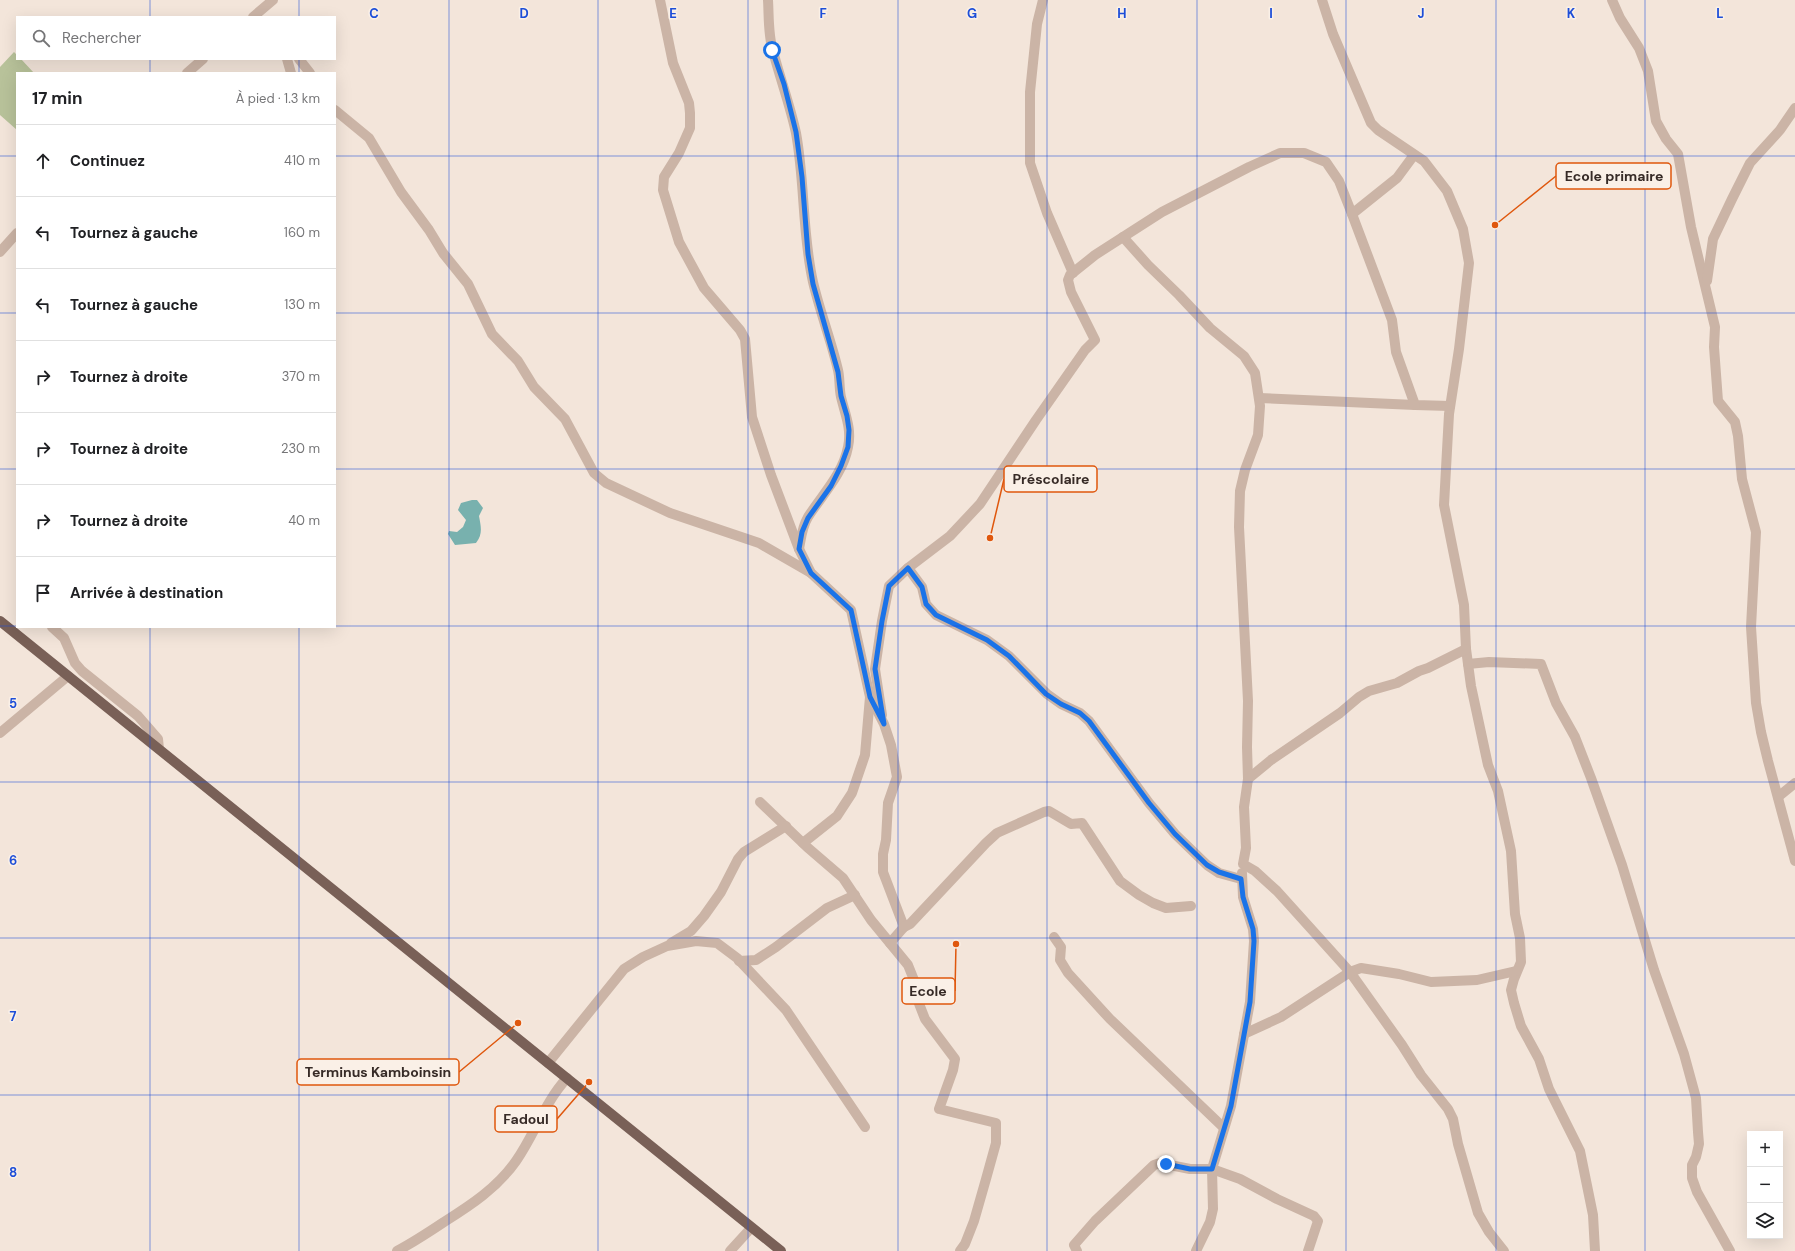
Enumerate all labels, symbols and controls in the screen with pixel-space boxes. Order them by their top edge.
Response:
text: C [369,5,379,22]
text: D [519,5,529,22]
text: E [669,5,677,22]
text: F [819,5,827,22]
text: G [967,5,977,22]
text: H [1117,5,1127,22]
text: I [1269,5,1273,22]
text: J [1417,5,1425,22]
text: K [1567,5,1576,22]
text: L [1716,5,1724,22]
search box [16,16,336,60]
icon: search [30,27,52,49]
text: Rechercher [62,28,141,48]
route start [763,41,781,59]
text: 17 min [32,87,82,109]
text: À pied · 1.3 km [236,90,320,107]
icon: ahead [32,150,54,172]
text: Continuez [70,151,145,171]
text: 410 m [284,152,320,169]
callout: Ecole primaire [1556,163,1671,189]
text: Ecole primaire [1565,167,1663,185]
icon: left [32,222,54,244]
text: Tournez à gauche [70,223,198,243]
text: 160 m [284,224,320,241]
icon: left [32,294,54,316]
text: Tournez à gauche [70,295,198,315]
text: 130 m [284,296,320,313]
icon: right [32,366,54,388]
text: Tournez à droite [70,367,188,387]
text: 370 m [282,368,320,385]
icon: right [32,438,54,460]
text: Tournez à droite [70,439,188,459]
text: 230 m [281,440,320,457]
callout: Préscolaire [1004,466,1097,492]
text: Préscolaire [1013,470,1089,488]
icon: right [32,510,54,532]
text: Tournez à droite [70,511,188,531]
text: 40 m [288,512,320,529]
icon: arrive [32,582,54,604]
text: Arrivée à destination [70,583,223,603]
text: 5 [9,695,17,712]
text: 6 [9,852,17,869]
callout: Ecole [902,978,955,1004]
text: Ecole [909,982,947,1000]
text: 7 [10,1008,17,1025]
callout: Terminus Kamboinsin [297,1059,459,1085]
text: Terminus Kamboinsin [305,1063,451,1081]
callout: Fadoul [495,1106,557,1132]
text: Fadoul [503,1110,549,1128]
map controls [1747,1131,1783,1239]
button: + [1747,1131,1783,1167]
route end [1157,1155,1175,1173]
text: 8 [9,1164,17,1181]
button: − [1747,1167,1783,1203]
button: layers [1747,1203,1783,1239]

